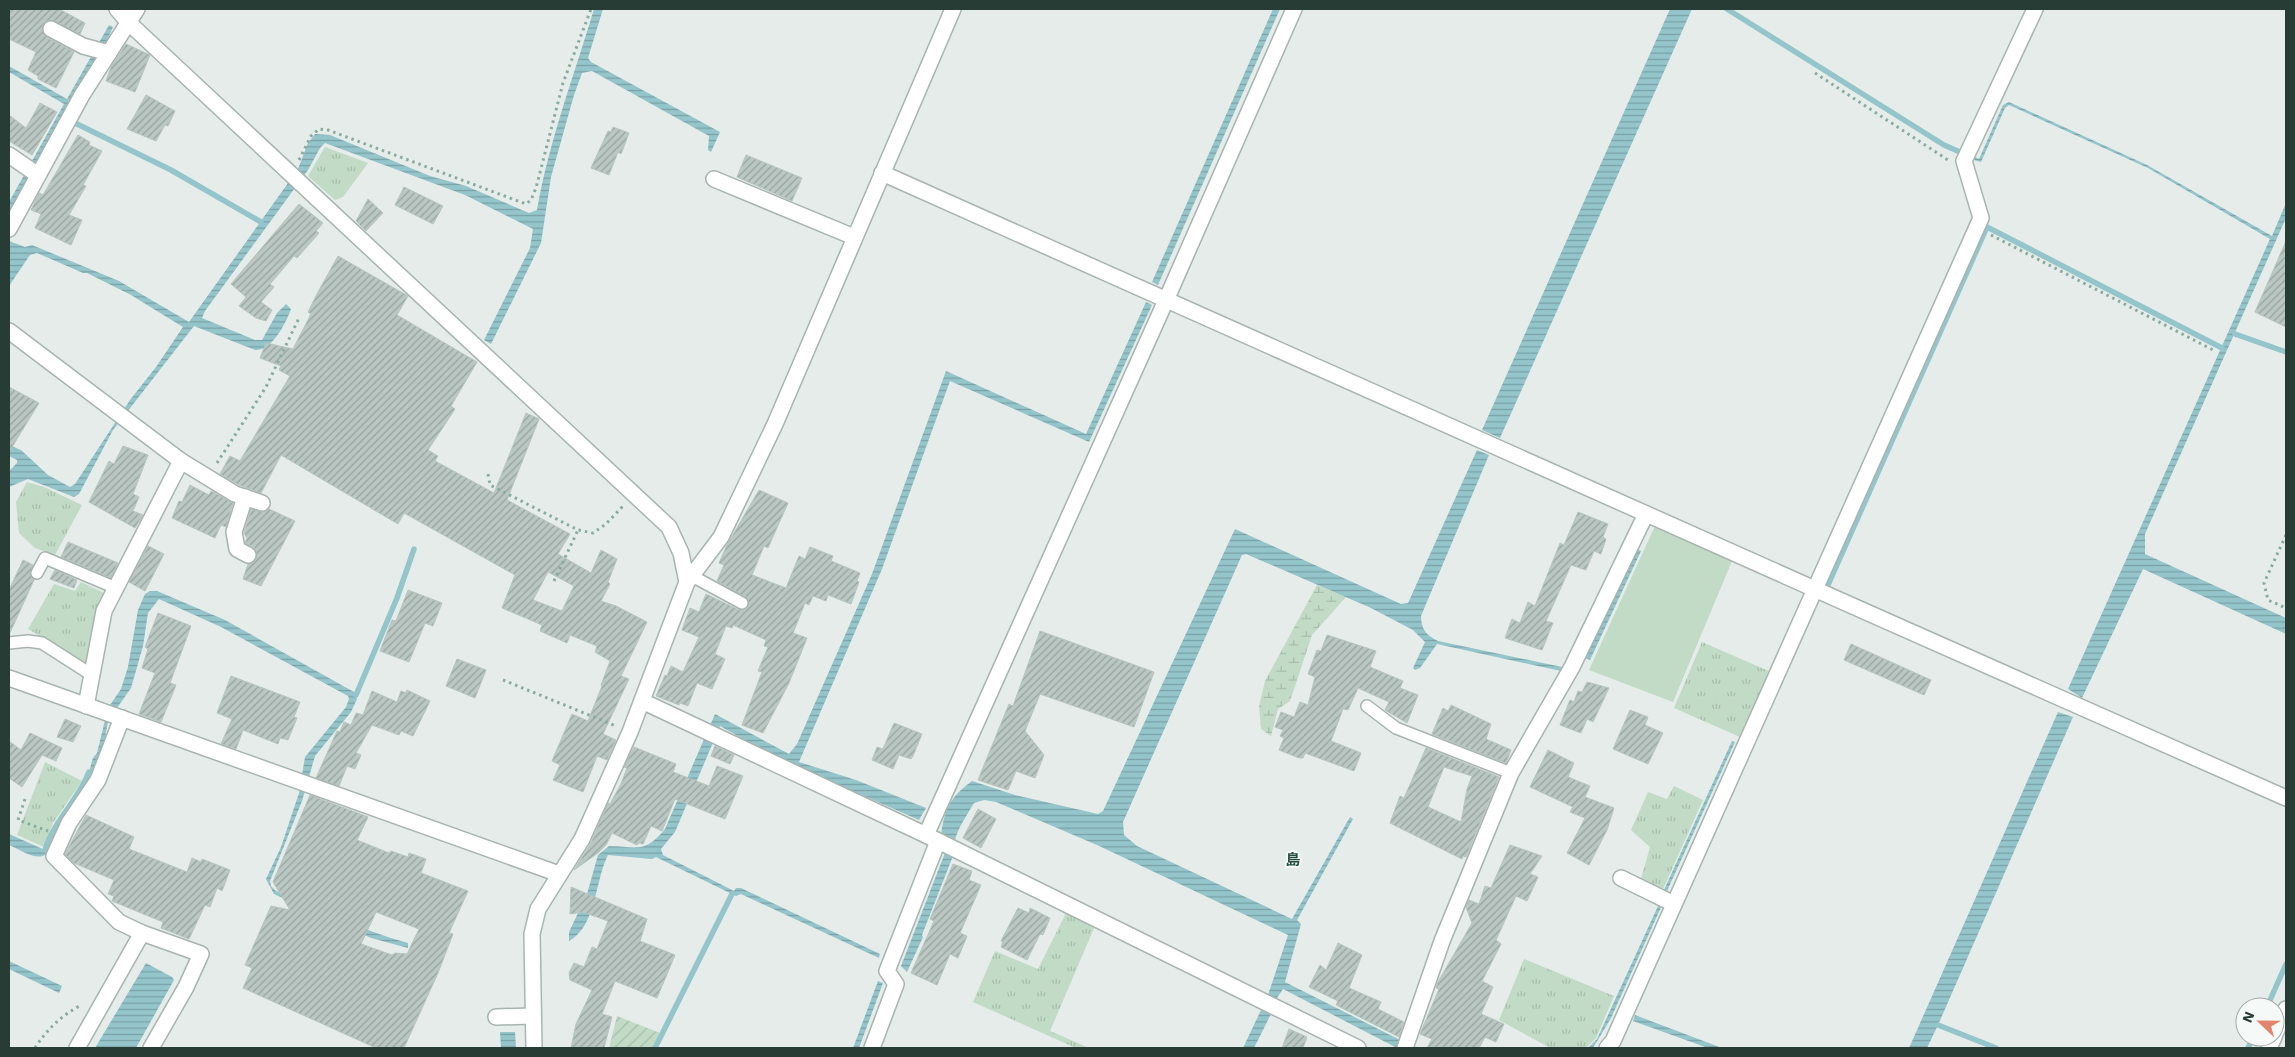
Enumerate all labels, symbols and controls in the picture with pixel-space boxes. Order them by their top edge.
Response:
district label: 島 [1285,851,1301,869]
north arrow [2235,997,2285,1047]
text: N [2239,1009,2257,1025]

